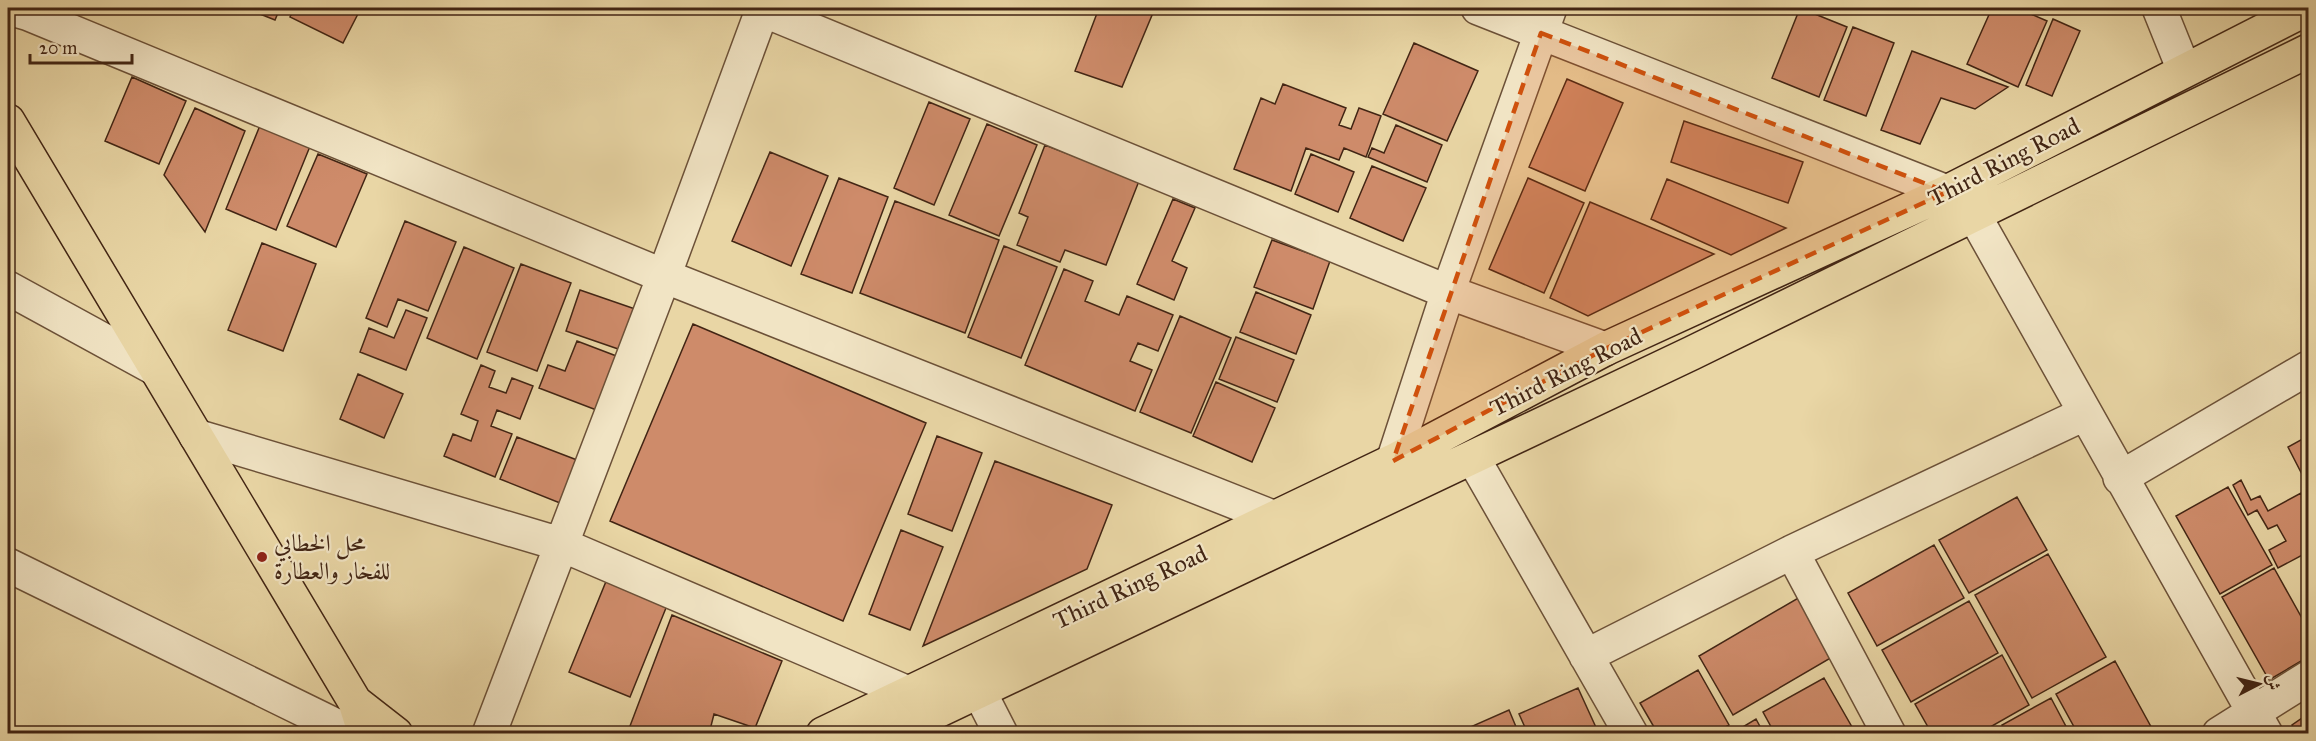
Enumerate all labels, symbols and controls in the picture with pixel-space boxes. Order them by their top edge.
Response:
scale bar [30,27,132,65]
text: 20 m [39,37,77,59]
street label: Third Ring Road [1923,111,2085,213]
street label: Third Ring Road [1485,321,1647,423]
place label: محل الخطابي للفخار والعطارة [274,528,390,586]
street label: Third Ring Road [1048,538,1212,636]
marker: محل الخطابي للفخار والعطارة [255,550,269,564]
north arrow [2229,654,2289,714]
text: ش [2263,673,2284,691]

